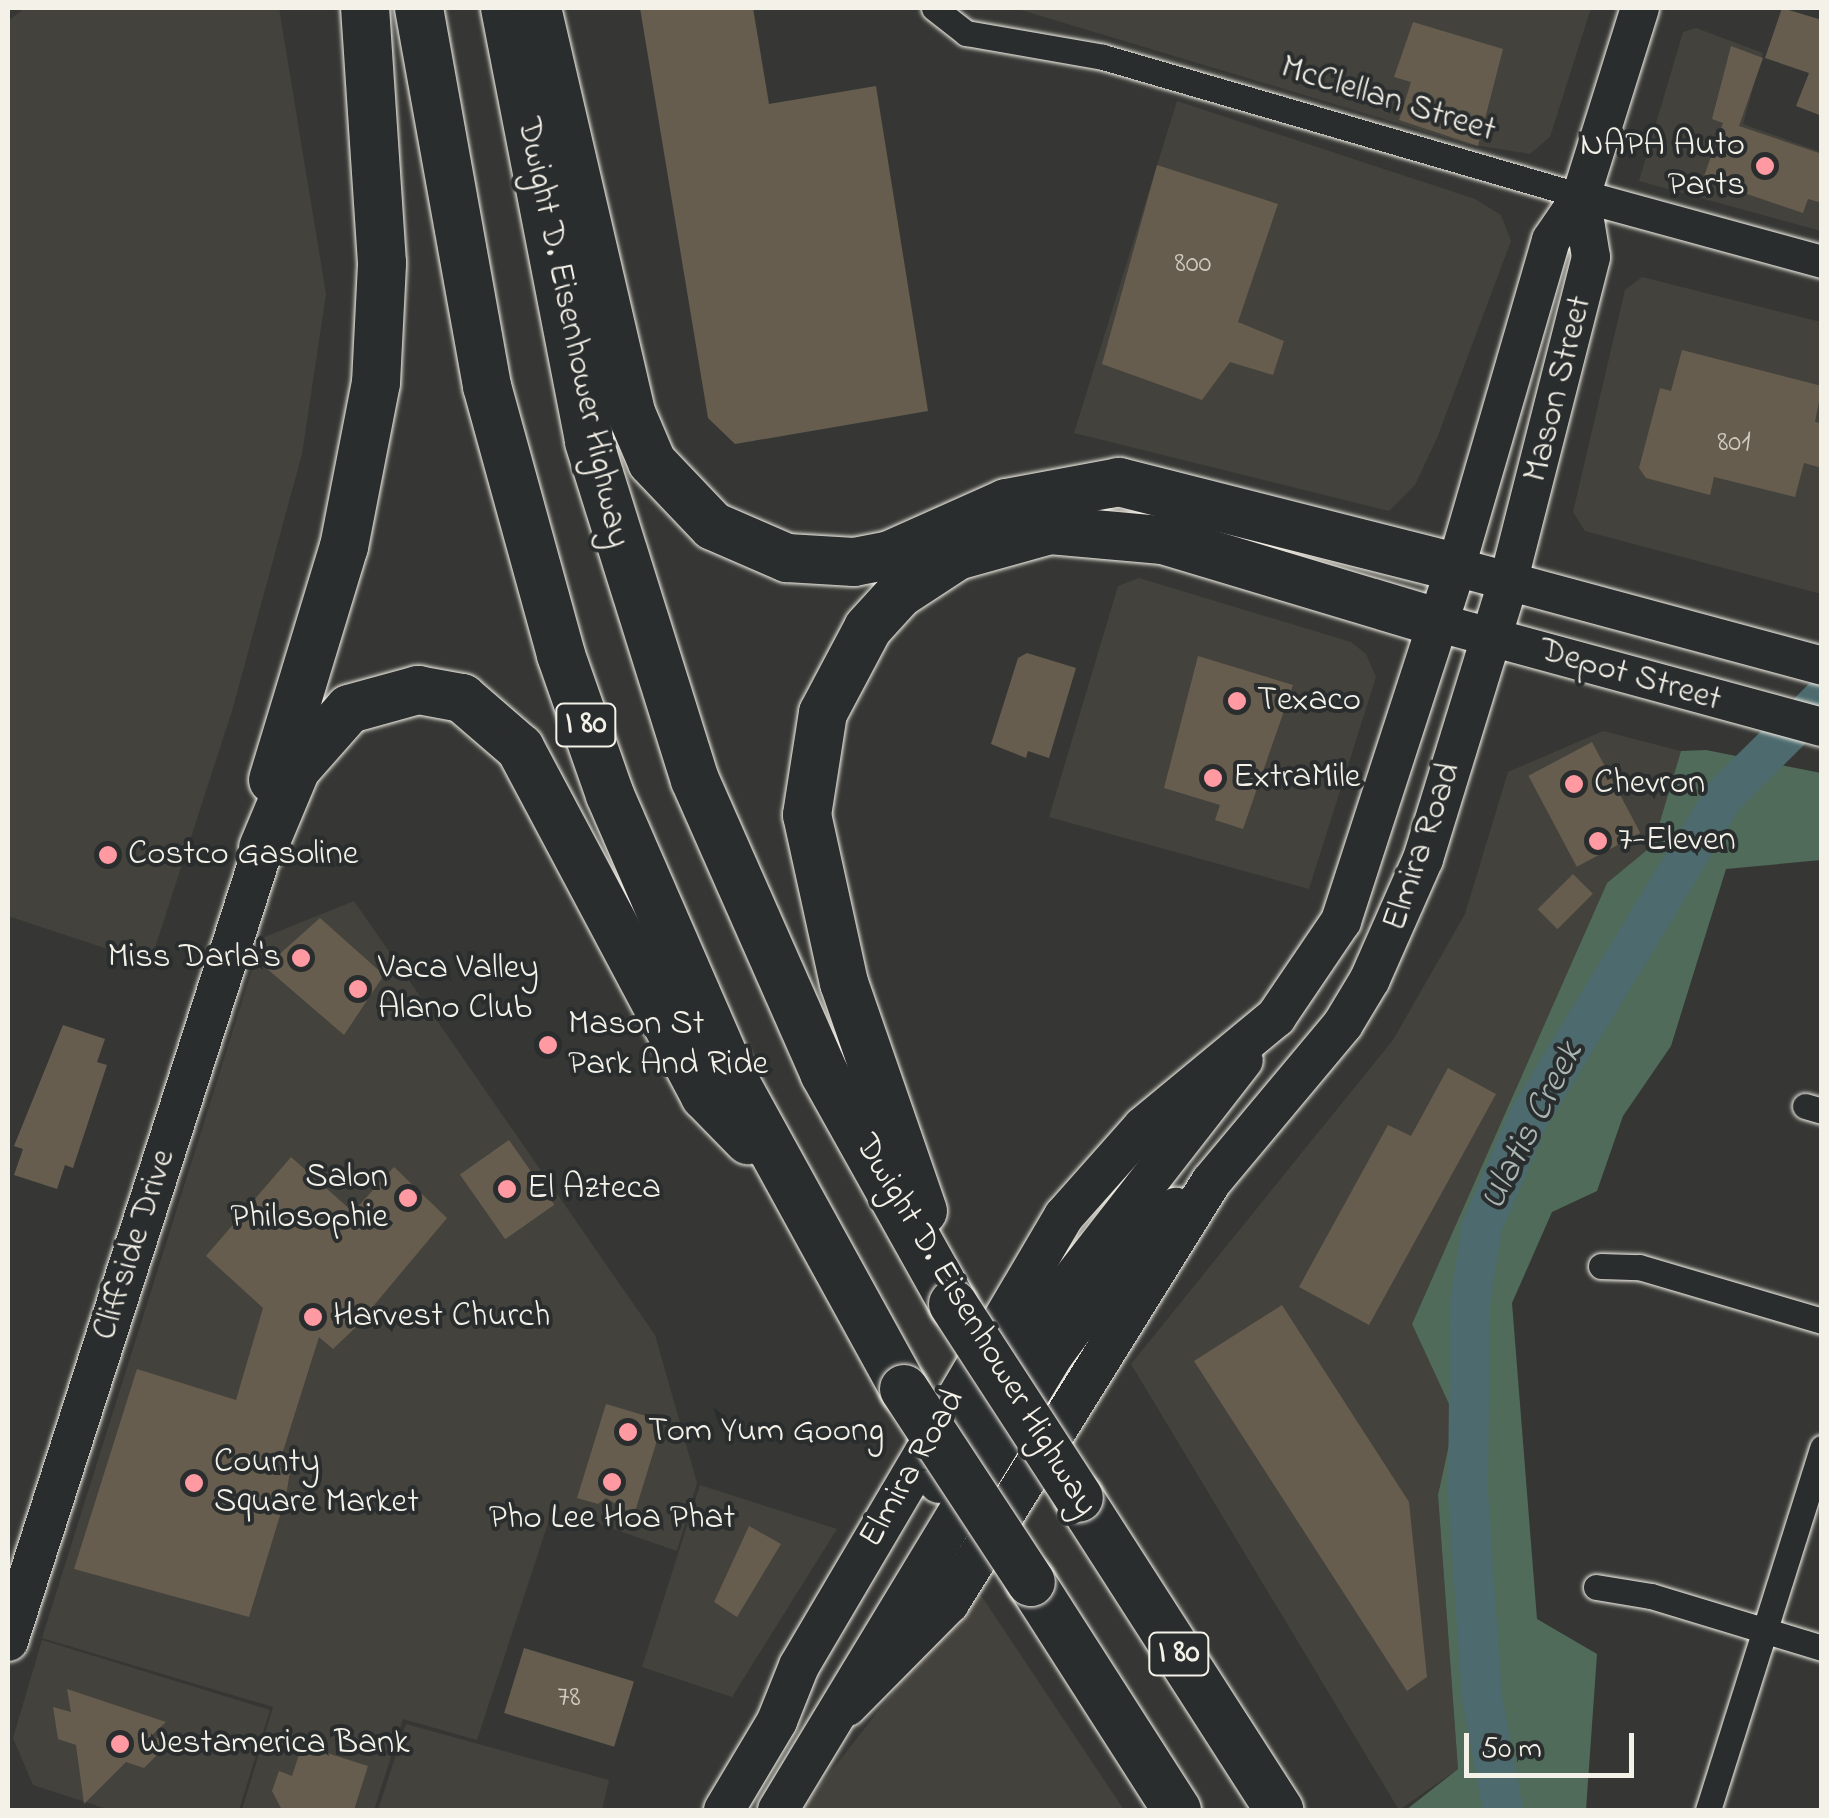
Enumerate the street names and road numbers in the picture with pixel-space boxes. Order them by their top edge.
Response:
street label: McClellan Street [1276,47,1500,153]
street label: Dwight D. Eisenhower Highway [506,114,638,552]
street label: Mason Street [1516,292,1602,486]
street label: Depot Street [1534,630,1726,722]
road number: I 80 [554,698,618,752]
street label: Elmira Road [1375,757,1471,937]
street label: Dwight D. Eisenhower Highway [844,1127,1106,1525]
street label: Cliffside Drive [84,1144,186,1346]
street label: Elmira Road [851,1383,975,1555]
road number: I 80 [1146,1627,1212,1681]

